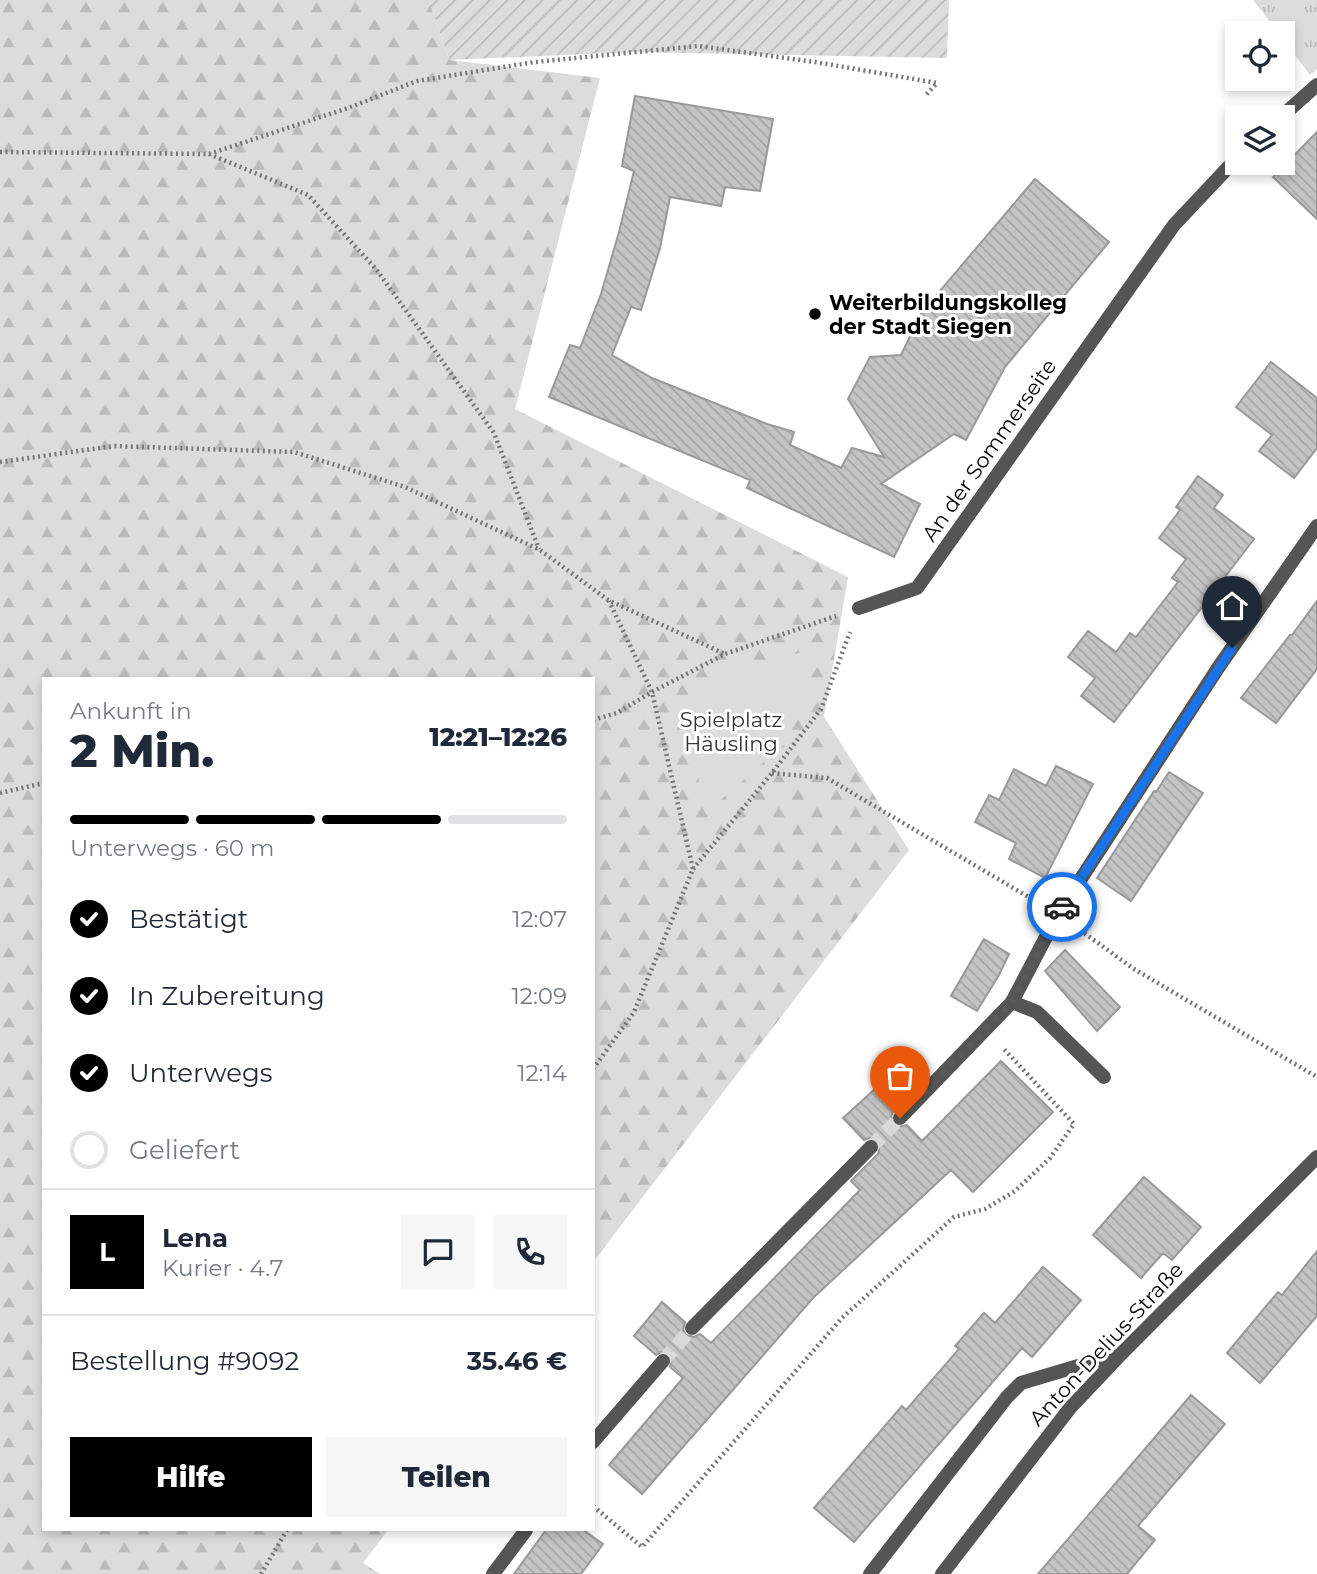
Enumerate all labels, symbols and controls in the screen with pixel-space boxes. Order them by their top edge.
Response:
map controls [1225,21,1295,175]
button: locate [1225,21,1295,91]
button: layers [1225,105,1295,175]
place label: Weiterbildungskolleg der Stadt Siegen [829,290,1067,339]
marker: Weiterbildungskolleg der Stadt Siegen [807,306,823,322]
street label: An der Sommerseite [917,354,1061,546]
pin [1202,576,1262,648]
icon: home [1213,587,1251,625]
text: Ankunft in [70,697,191,725]
park label: Spielplatz Häusling [680,707,782,756]
text: 12:21–12:26 [429,721,567,753]
text: 2 Min. [70,722,214,779]
text: Unterwegs · 60 m [70,834,274,862]
courier [1027,872,1097,942]
icon: car [1043,888,1081,926]
icon: check [70,900,108,938]
text: Bestätigt [129,903,248,935]
text: 12:07 [512,905,567,933]
icon: check [70,977,108,1015]
text: In Zubereitung [129,980,325,1012]
text: 12:09 [512,982,567,1010]
pin [870,1046,930,1118]
icon: check [70,1054,108,1092]
text: Unterwegs [129,1057,272,1089]
icon: bag [881,1057,919,1095]
text: 12:14 [517,1059,567,1087]
text: Geliefert [129,1134,240,1166]
button: chat [401,1215,475,1289]
button: phone [493,1215,567,1289]
text: Lena [162,1222,228,1254]
text: L [99,1236,115,1268]
text: Kurier · 4.7 [162,1254,283,1282]
street label: Anton-Delius-Straße [1024,1257,1188,1431]
text: Bestellung #9092 [70,1345,299,1377]
text: 35.46 € [467,1345,567,1377]
button: Hilfe [70,1437,312,1517]
button: Teilen [326,1437,567,1517]

